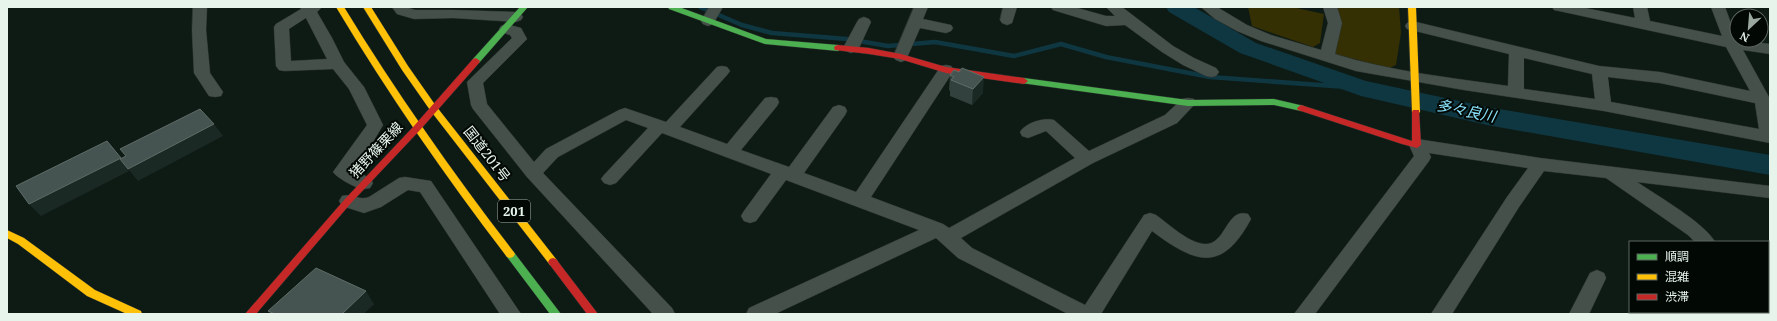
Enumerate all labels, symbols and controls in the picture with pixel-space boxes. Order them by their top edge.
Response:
north arrow [1729,8,1769,48]
text: N [1737,29,1752,46]
water label: 多々良川 [1435,94,1500,126]
street label: 猪野篠栗線 [345,118,406,182]
street label: 国道201号 [460,122,515,185]
road number: 201 [498,200,530,222]
legend [1629,241,1769,313]
text: 順調 [1665,248,1689,265]
text: 混雑 [1665,268,1689,285]
text: 渋滞 [1665,288,1689,305]

